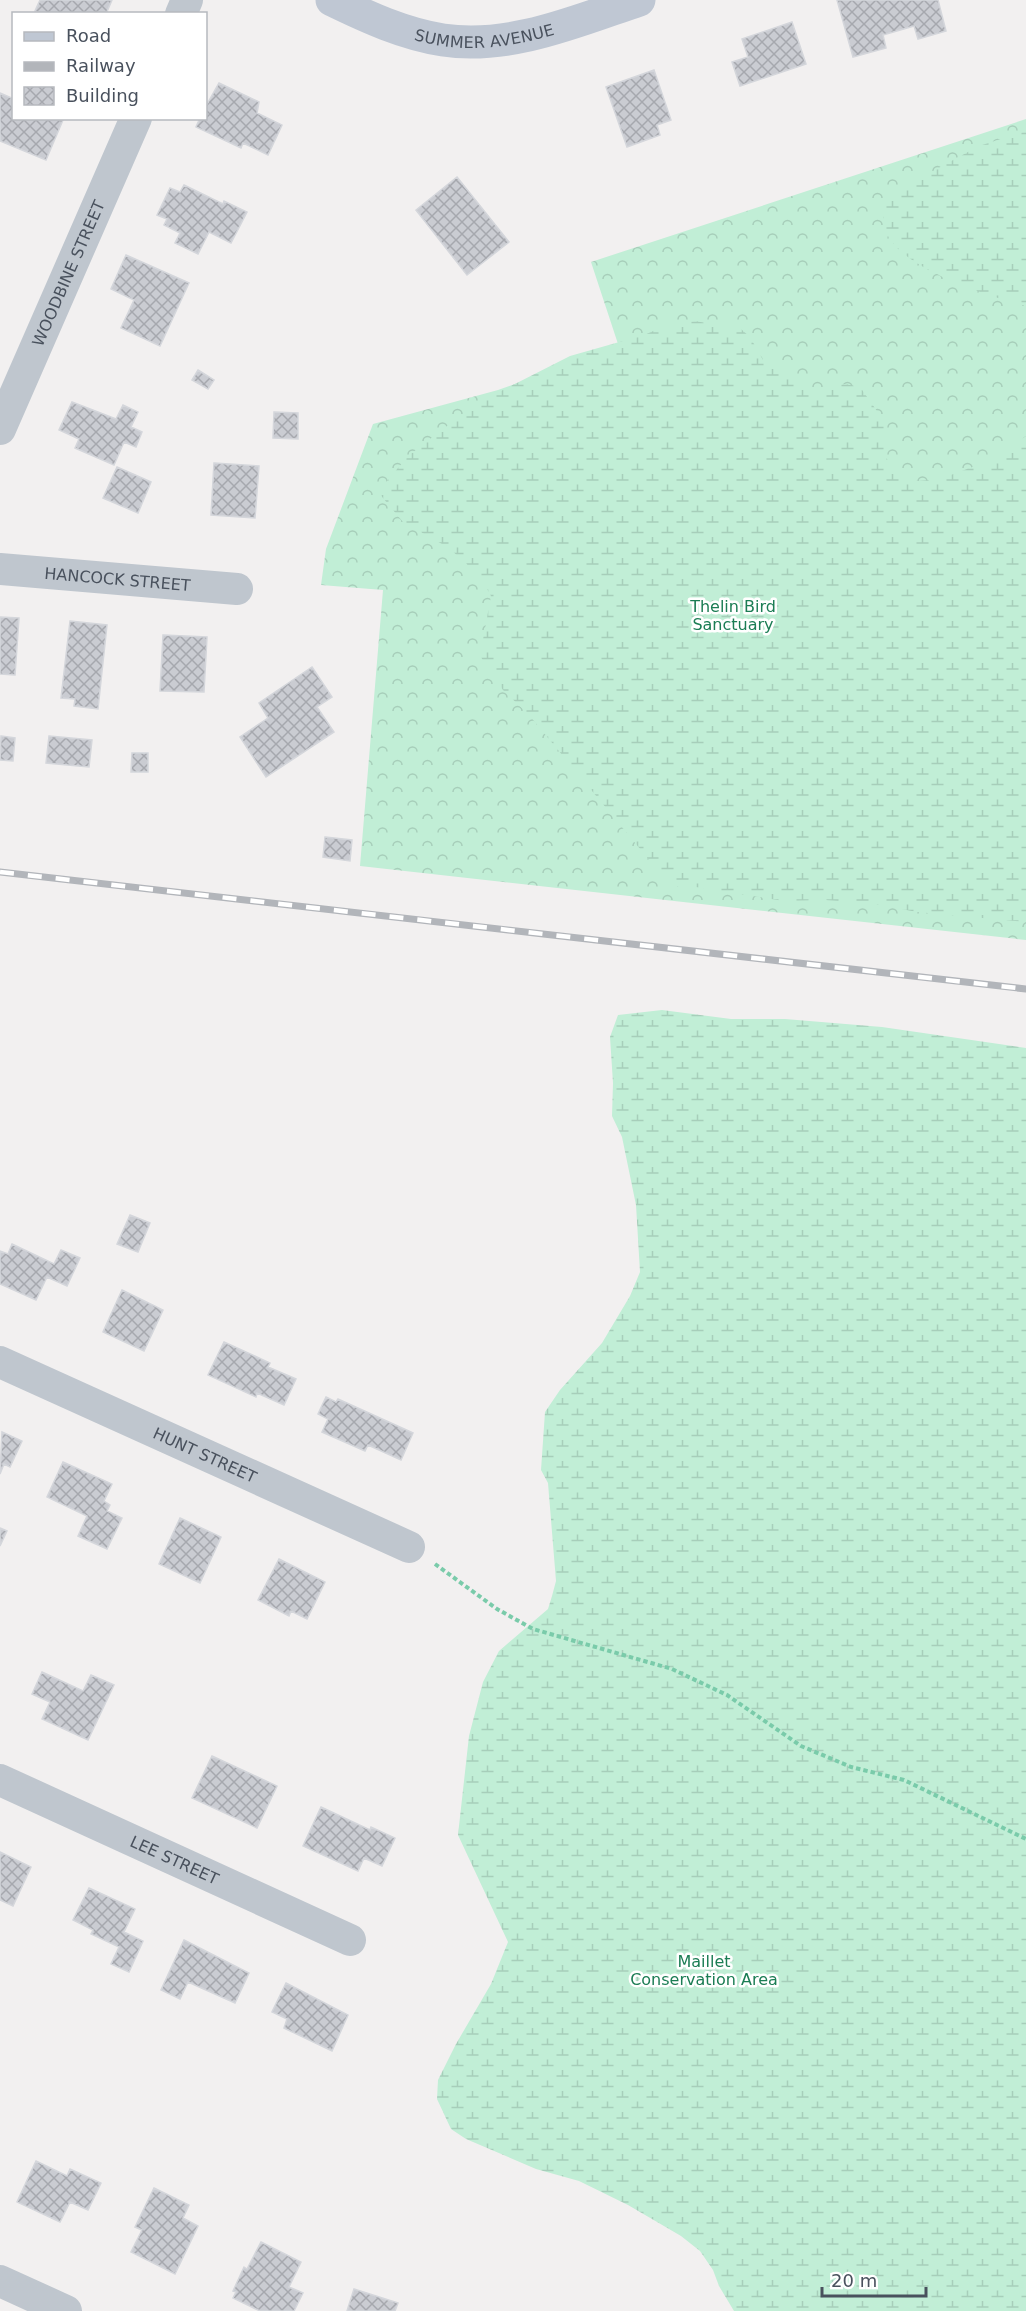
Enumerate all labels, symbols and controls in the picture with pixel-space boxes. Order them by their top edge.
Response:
legend [12,12,207,120]
street label: SUMMER AVENUE [413,20,556,52]
text: Road [66,25,111,46]
text: Railway [66,55,136,76]
text: Building [66,85,139,106]
street label: WOODBINE STREET [28,197,108,349]
street label: HANCOCK STREET [44,563,192,595]
park label: Thelin Bird Sanctuary [689,597,776,634]
street label: HUNT STREET [150,1423,260,1486]
street label: LEE STREET [127,1831,222,1888]
park label: Maillet Conservation Area [630,1952,778,1989]
scale bar [822,2260,926,2298]
text: 20 m [831,2270,877,2291]

